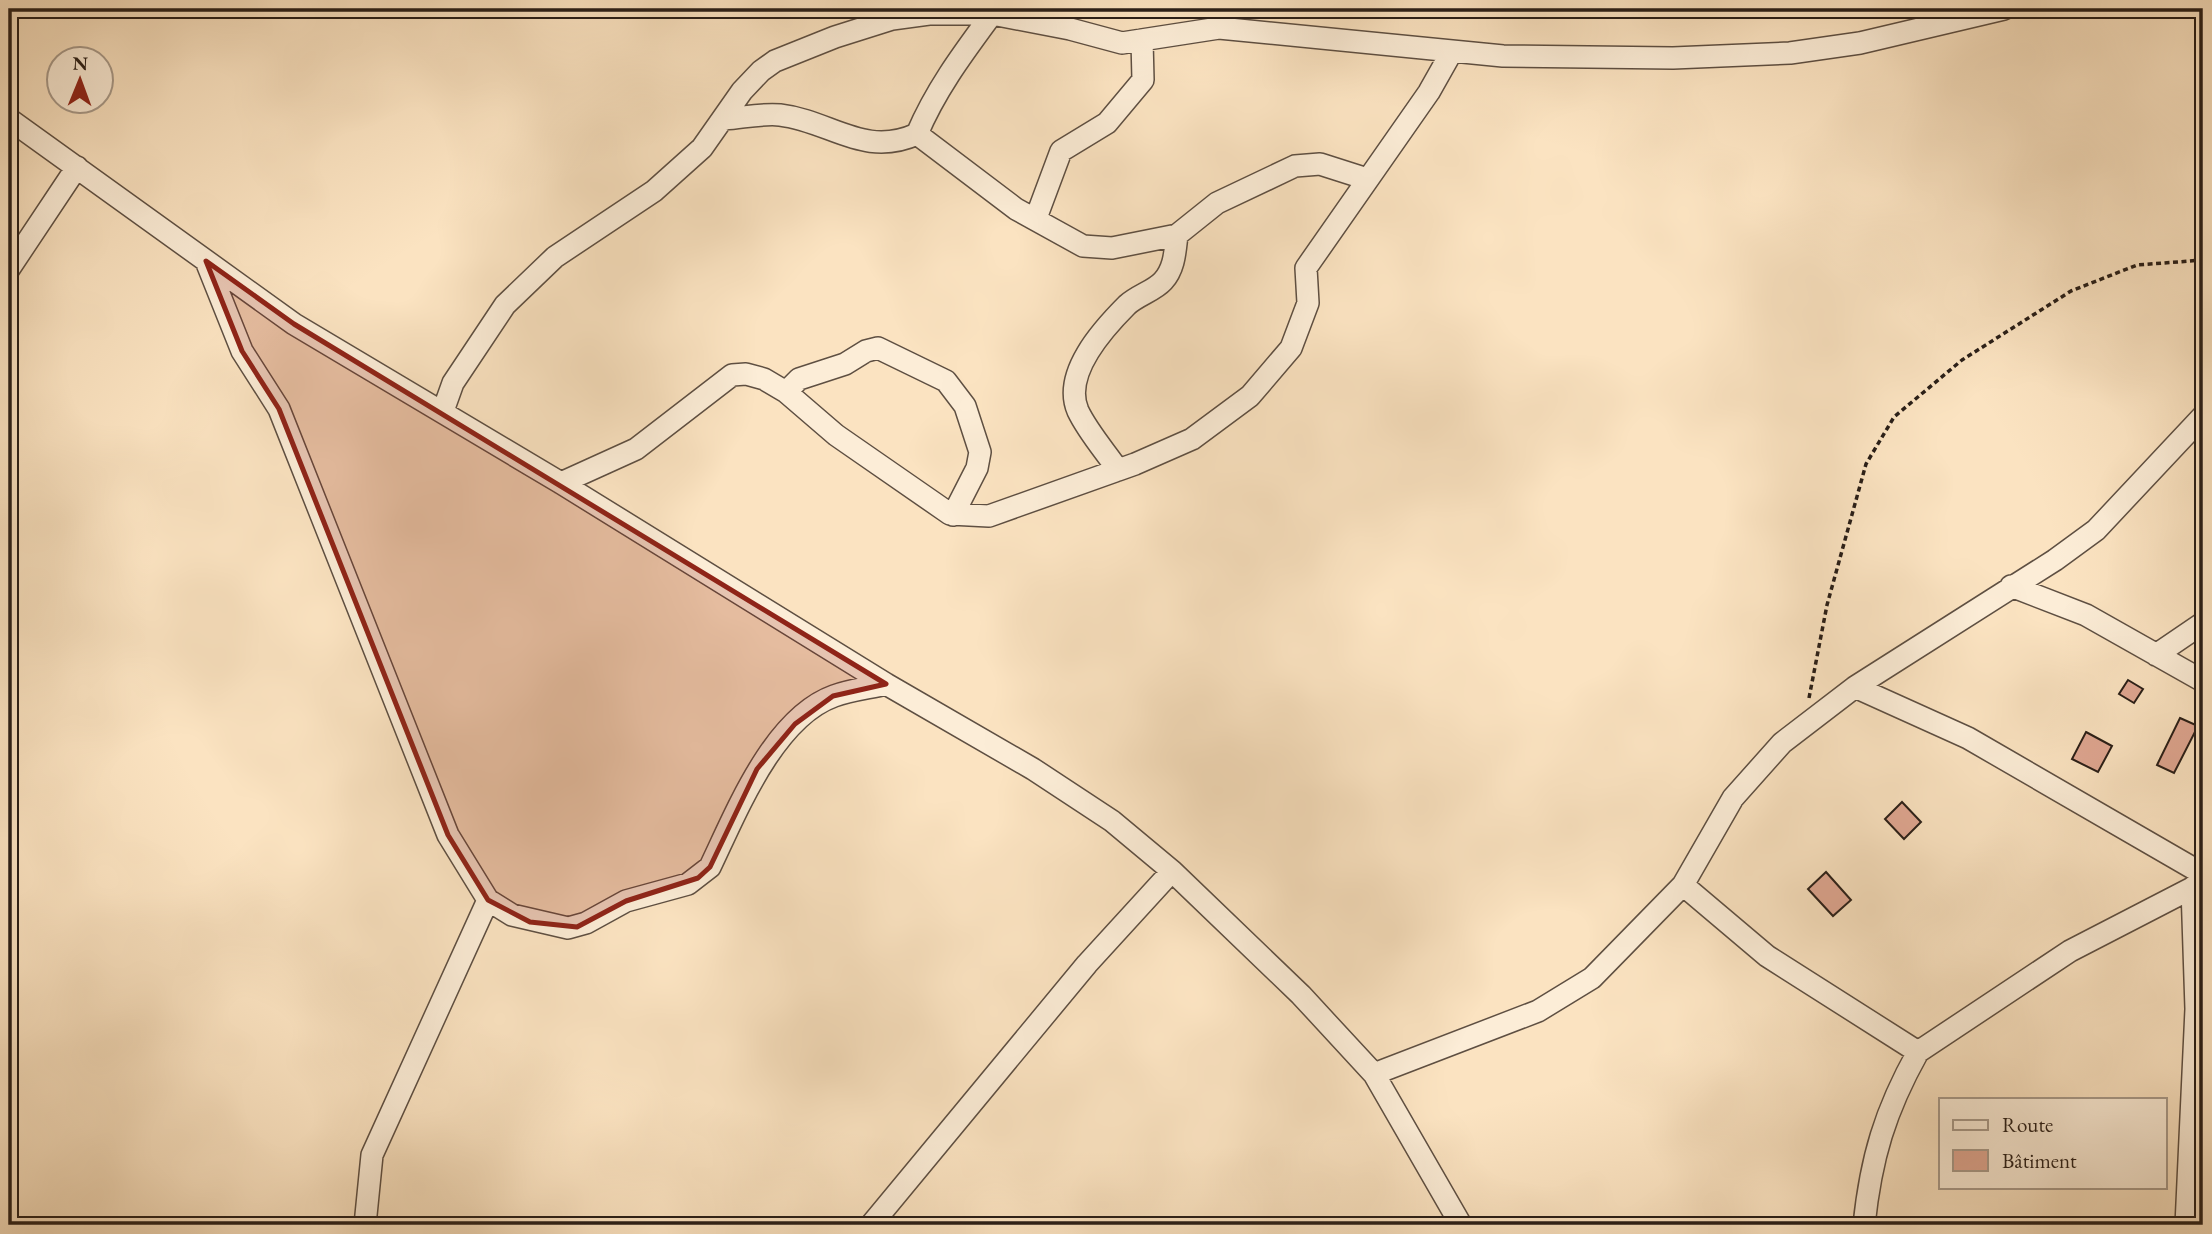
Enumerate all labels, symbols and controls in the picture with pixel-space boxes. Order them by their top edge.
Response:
north arrow [46,46,116,116]
text: N [72,51,89,76]
legend [1939,1098,2166,1188]
text: Route [2002,1111,2053,1138]
text: Bâtiment [2002,1147,2077,1174]

